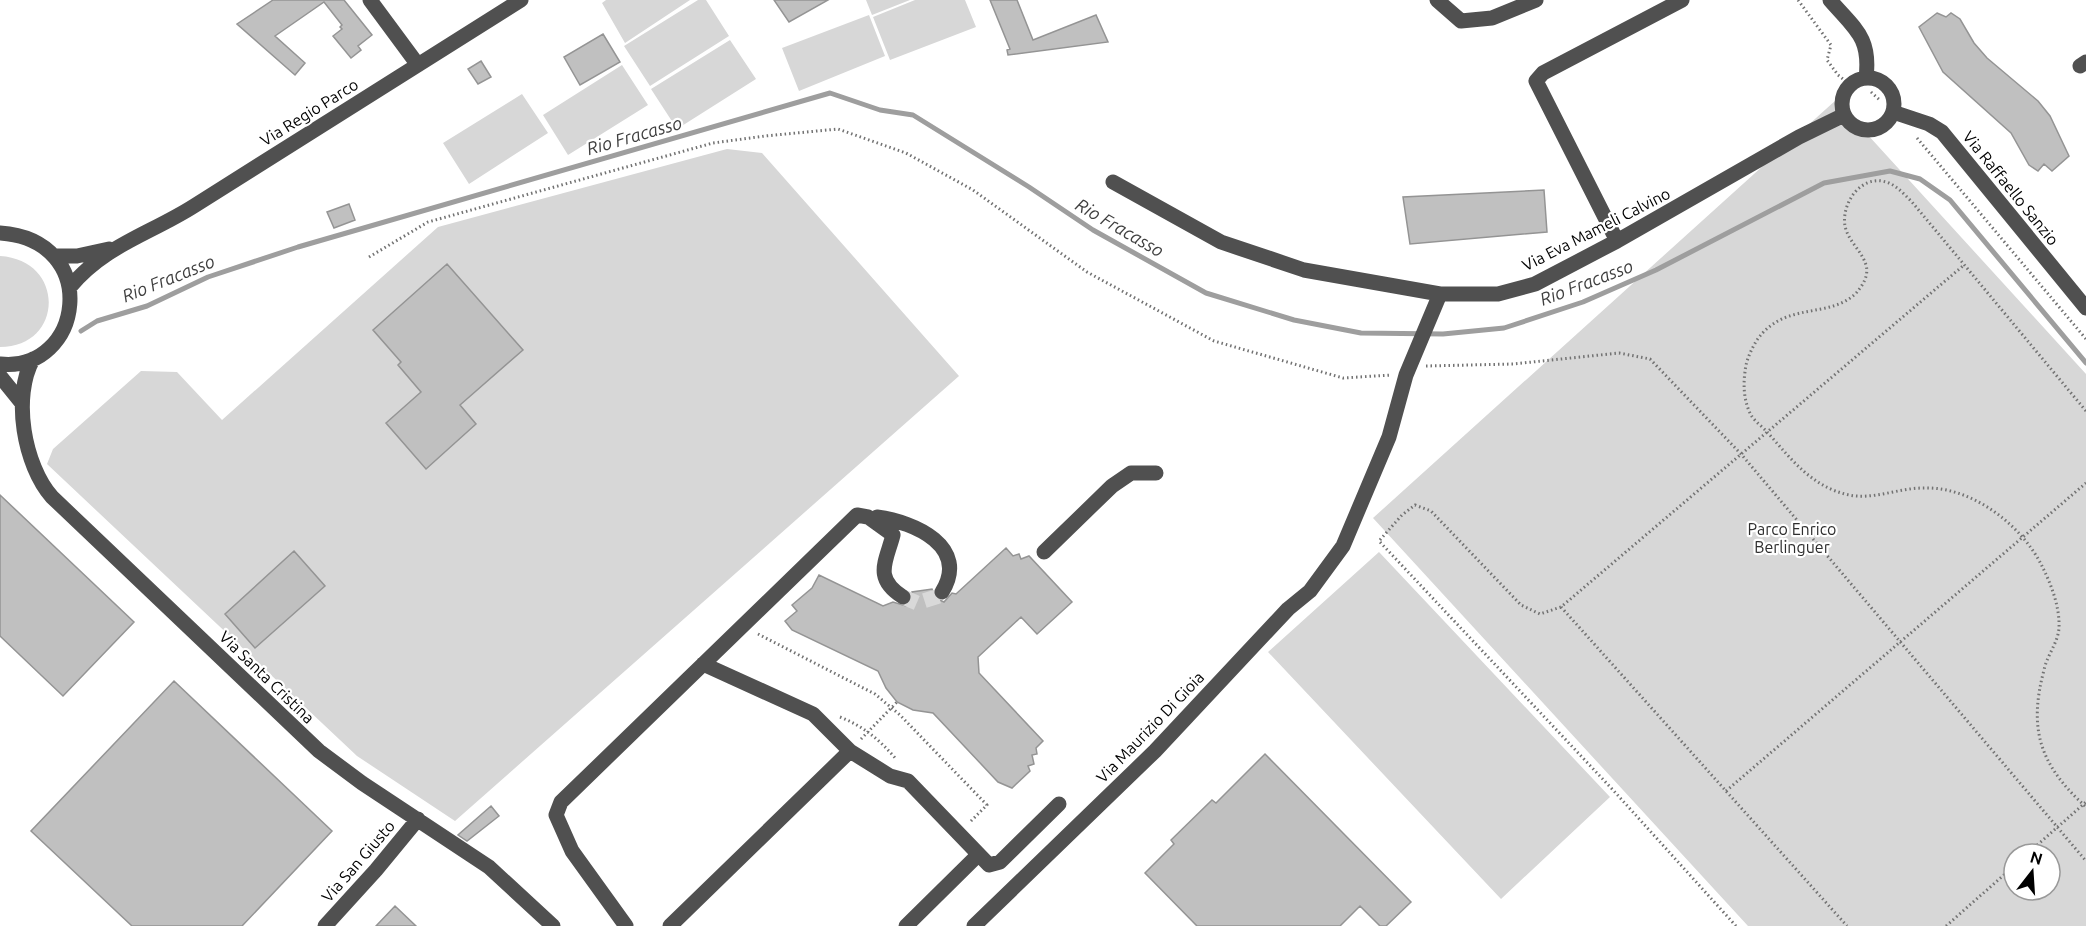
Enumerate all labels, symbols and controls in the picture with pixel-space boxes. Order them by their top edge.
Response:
street label: Via Regio Parco [257,75,361,149]
water label: Rio Fracasso [584,112,684,158]
street label: Via Raffaello Sanzio [1959,127,2063,249]
street label: Via Eva Mameli Calvino [1519,184,1673,274]
water label: Rio Fracasso [1073,194,1168,260]
water label: Rio Fracasso [119,250,217,306]
water label: Rio Fracasso [1537,255,1636,309]
park label: Parco Enrico Berlinguer [1748,520,1836,556]
street label: Via Santa Cristina [216,627,318,727]
street label: Via Maurizio Di Gioia [1093,668,1207,786]
street label: Via San Giusto [318,817,398,905]
north arrow [2002,842,2062,902]
text: N [2028,847,2045,868]

